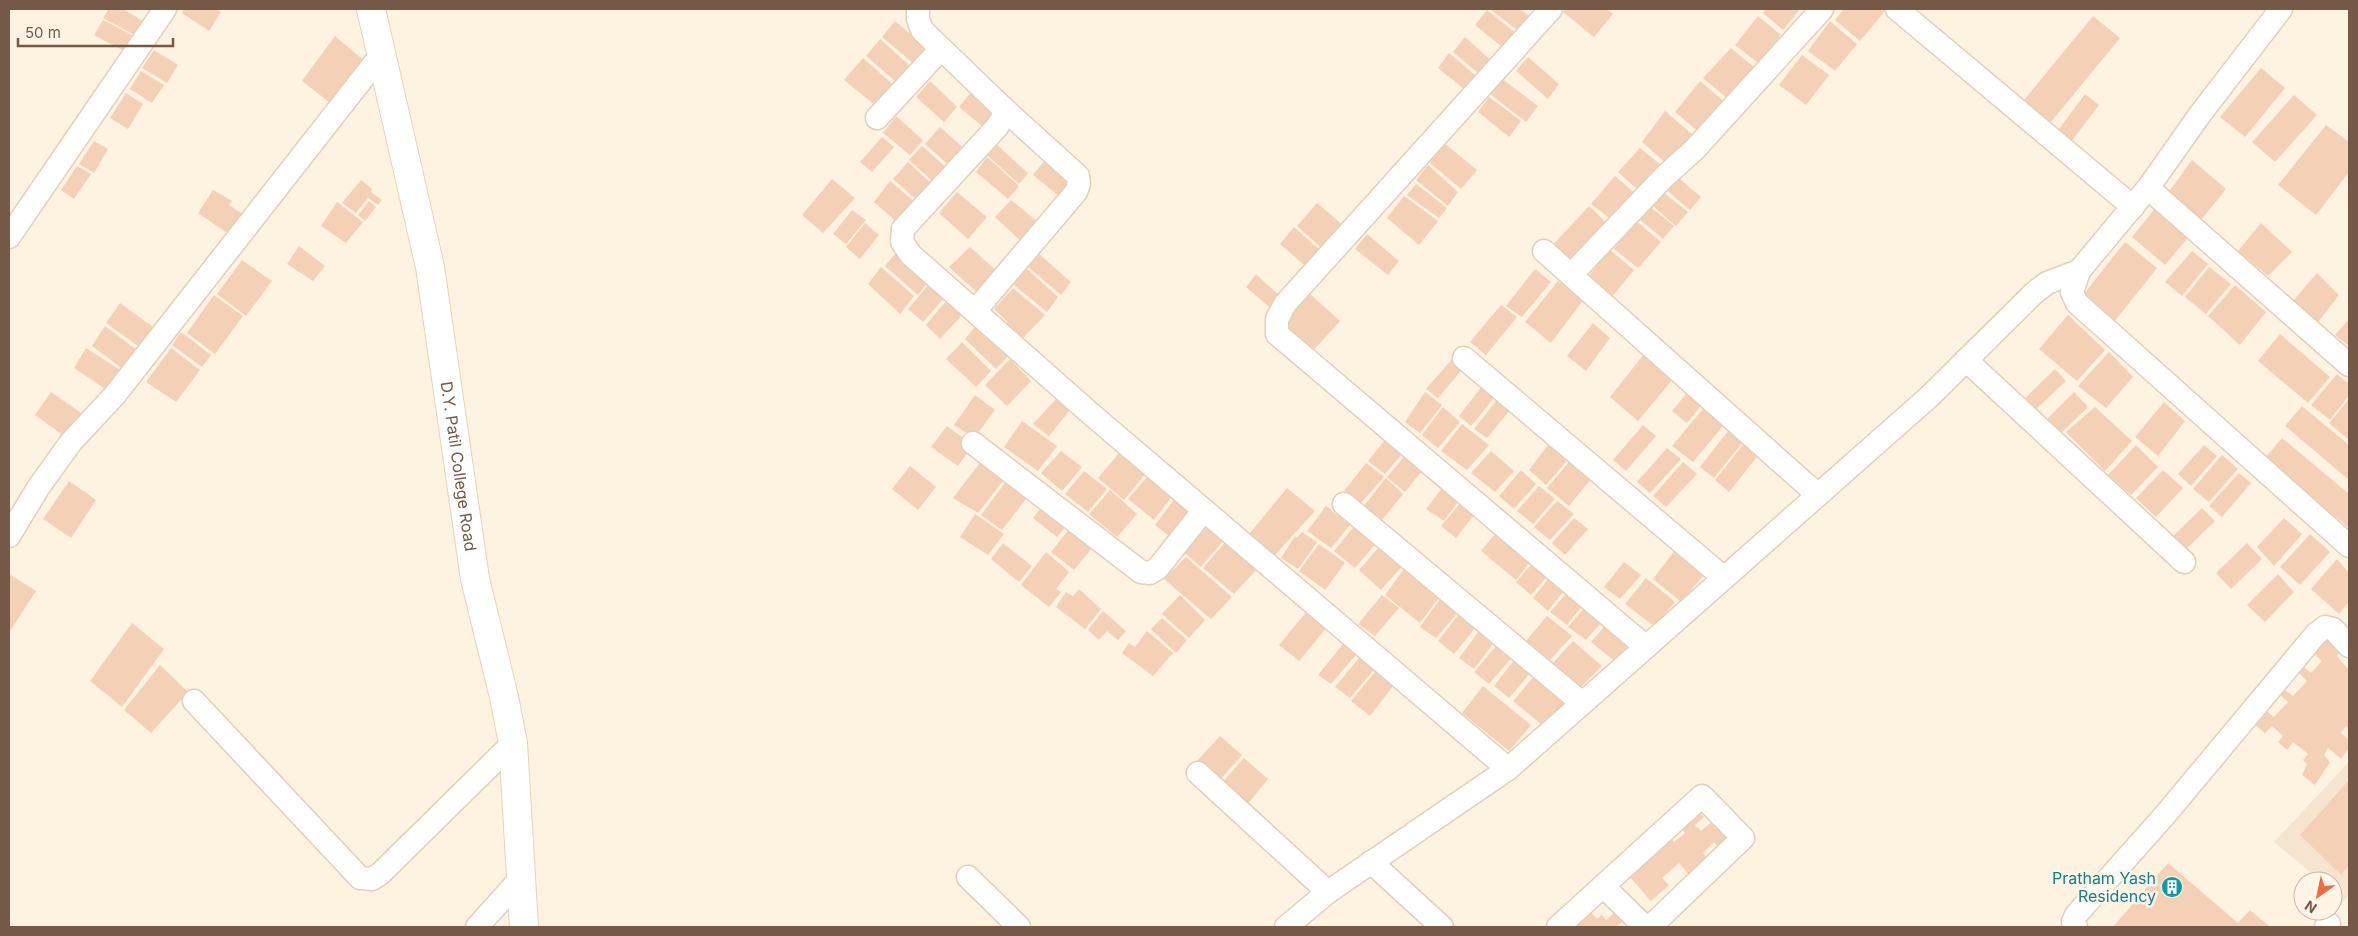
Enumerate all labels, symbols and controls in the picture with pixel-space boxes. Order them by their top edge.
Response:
scale bar [18,15,172,47]
text: 50 m [25,23,61,42]
street label: D.Y. Patil College Road [437,380,481,553]
place label: Pratham Yash Residency [2052,868,2156,906]
north arrow [2293,871,2343,921]
building icon: Pratham Yash Residency [2160,875,2184,899]
text: N [2302,897,2320,917]

